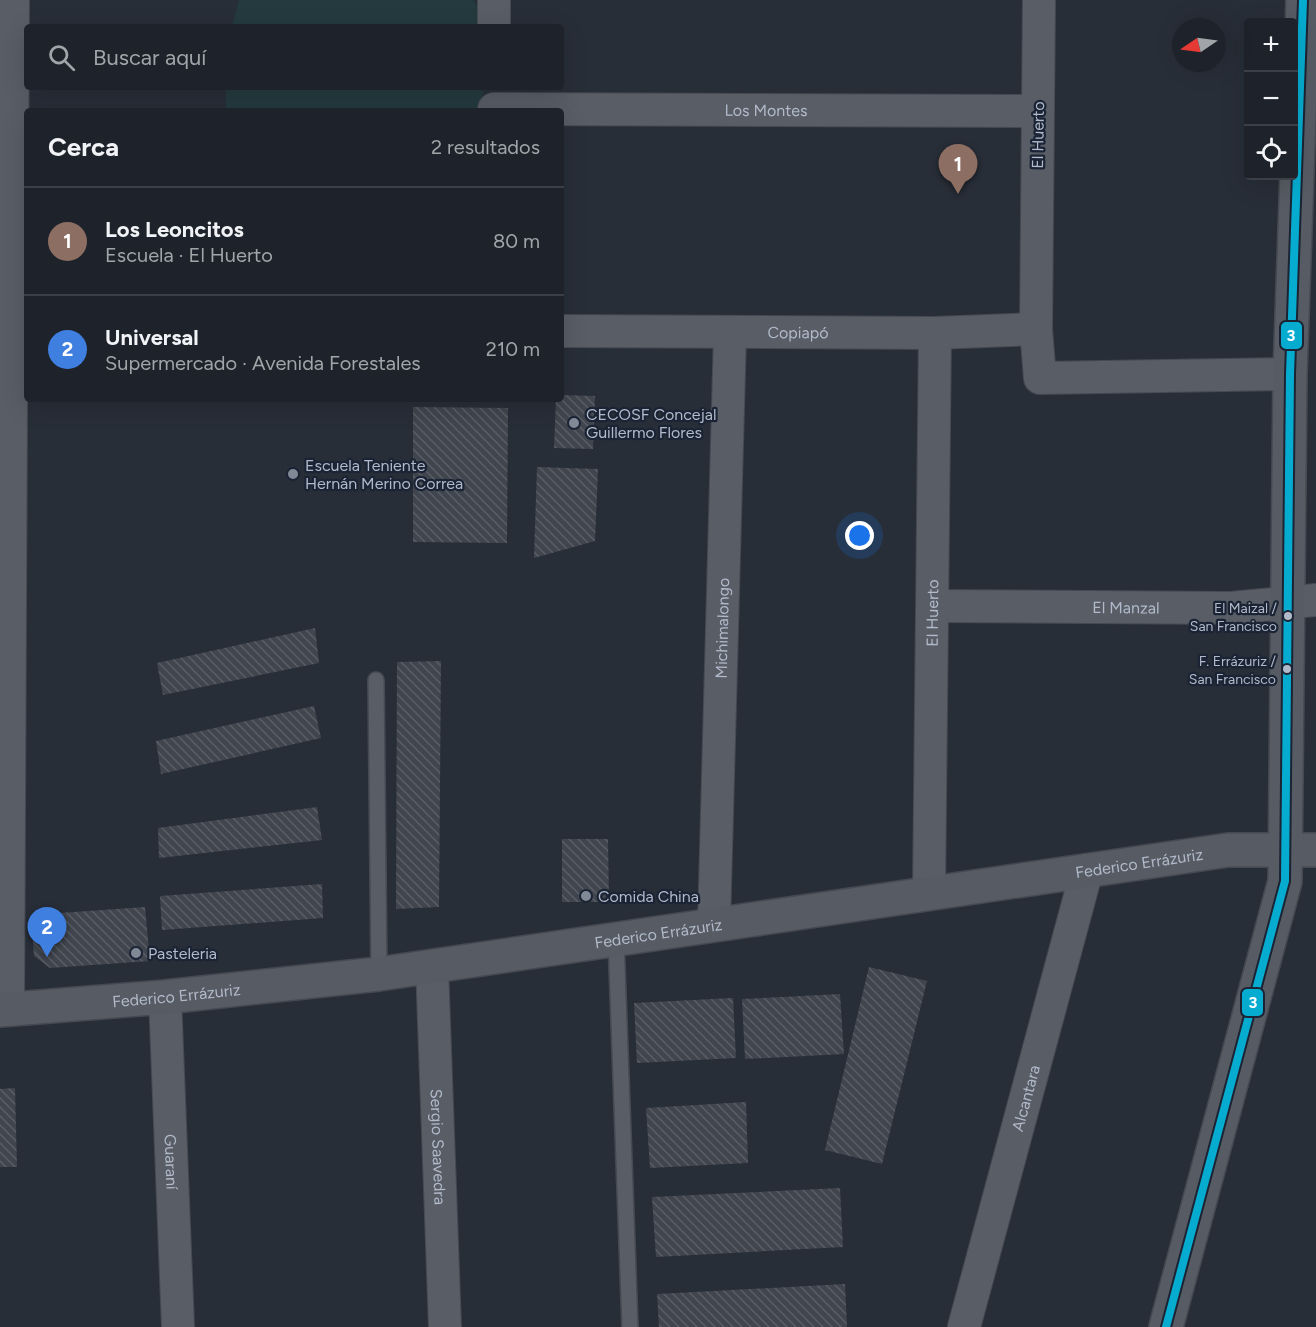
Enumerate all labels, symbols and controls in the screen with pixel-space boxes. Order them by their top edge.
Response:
north arrow [1172,18,1226,72]
map controls [1244,18,1298,180]
button: + [1244,18,1298,72]
search box [24,24,564,90]
icon: search [45,41,78,74]
text: Buscar aquí [93,44,206,71]
button: − [1244,72,1298,126]
street label: Los Montes [724,100,808,120]
street label: El Huerto [1028,101,1048,169]
button: locate [1244,126,1298,180]
text: Cerca [48,131,119,163]
text: 2 resultados [431,135,540,159]
pin: 1 [938,144,978,194]
text: Los Leoncitos [105,216,244,243]
text: 1 [63,229,72,253]
text: 80 m [493,229,540,253]
text: Escuela · El Huerto [105,243,273,267]
line badge: 3 [1280,321,1303,350]
street label: Copiapó [767,323,829,342]
text: Universal [105,324,199,351]
text: 3 [1287,326,1296,345]
text: 2 [62,337,73,361]
text: 210 m [486,337,540,361]
text: Supermercado · Avenida Forestales [105,351,421,375]
place label: CECOSF Concejal Guillermo Flores [586,405,717,442]
marker: CECOSF Concejal Guillermo Flores [567,416,581,430]
place label: Escuela Teniente Hernán Merino Correa [305,456,463,493]
marker: Escuela Teniente Hernán Merino Correa [286,467,300,481]
your location [845,521,874,550]
street label: Michimalongo [711,577,733,679]
street label: El Huerto [922,579,942,647]
street label: El Manzal [1092,598,1160,617]
place label: El Maizal / San Francisco [1190,600,1278,635]
marker: El Maizal / San Francisco [1282,610,1294,622]
place label: F. Errázuriz / San Francisco [1189,653,1277,688]
marker: F. Errázuriz / San Francisco [1281,663,1293,675]
street label: Federico Errázuriz [1074,844,1204,882]
place label: Comida China [598,887,699,906]
marker: Comida China [579,889,593,903]
pin: 2 [28,908,66,957]
street label: Federico Errázuriz [593,914,724,952]
place label: Pasteleria [148,944,217,963]
marker: Pasteleria [129,946,143,960]
street label: Federico Errázuriz [111,979,242,1011]
line badge: 3 [1241,988,1264,1017]
text: 3 [1249,993,1258,1012]
street label: Alcantara [1008,1063,1044,1133]
street label: Sergio Saavedra [427,1088,450,1205]
street label: Guaraní [161,1134,182,1191]

